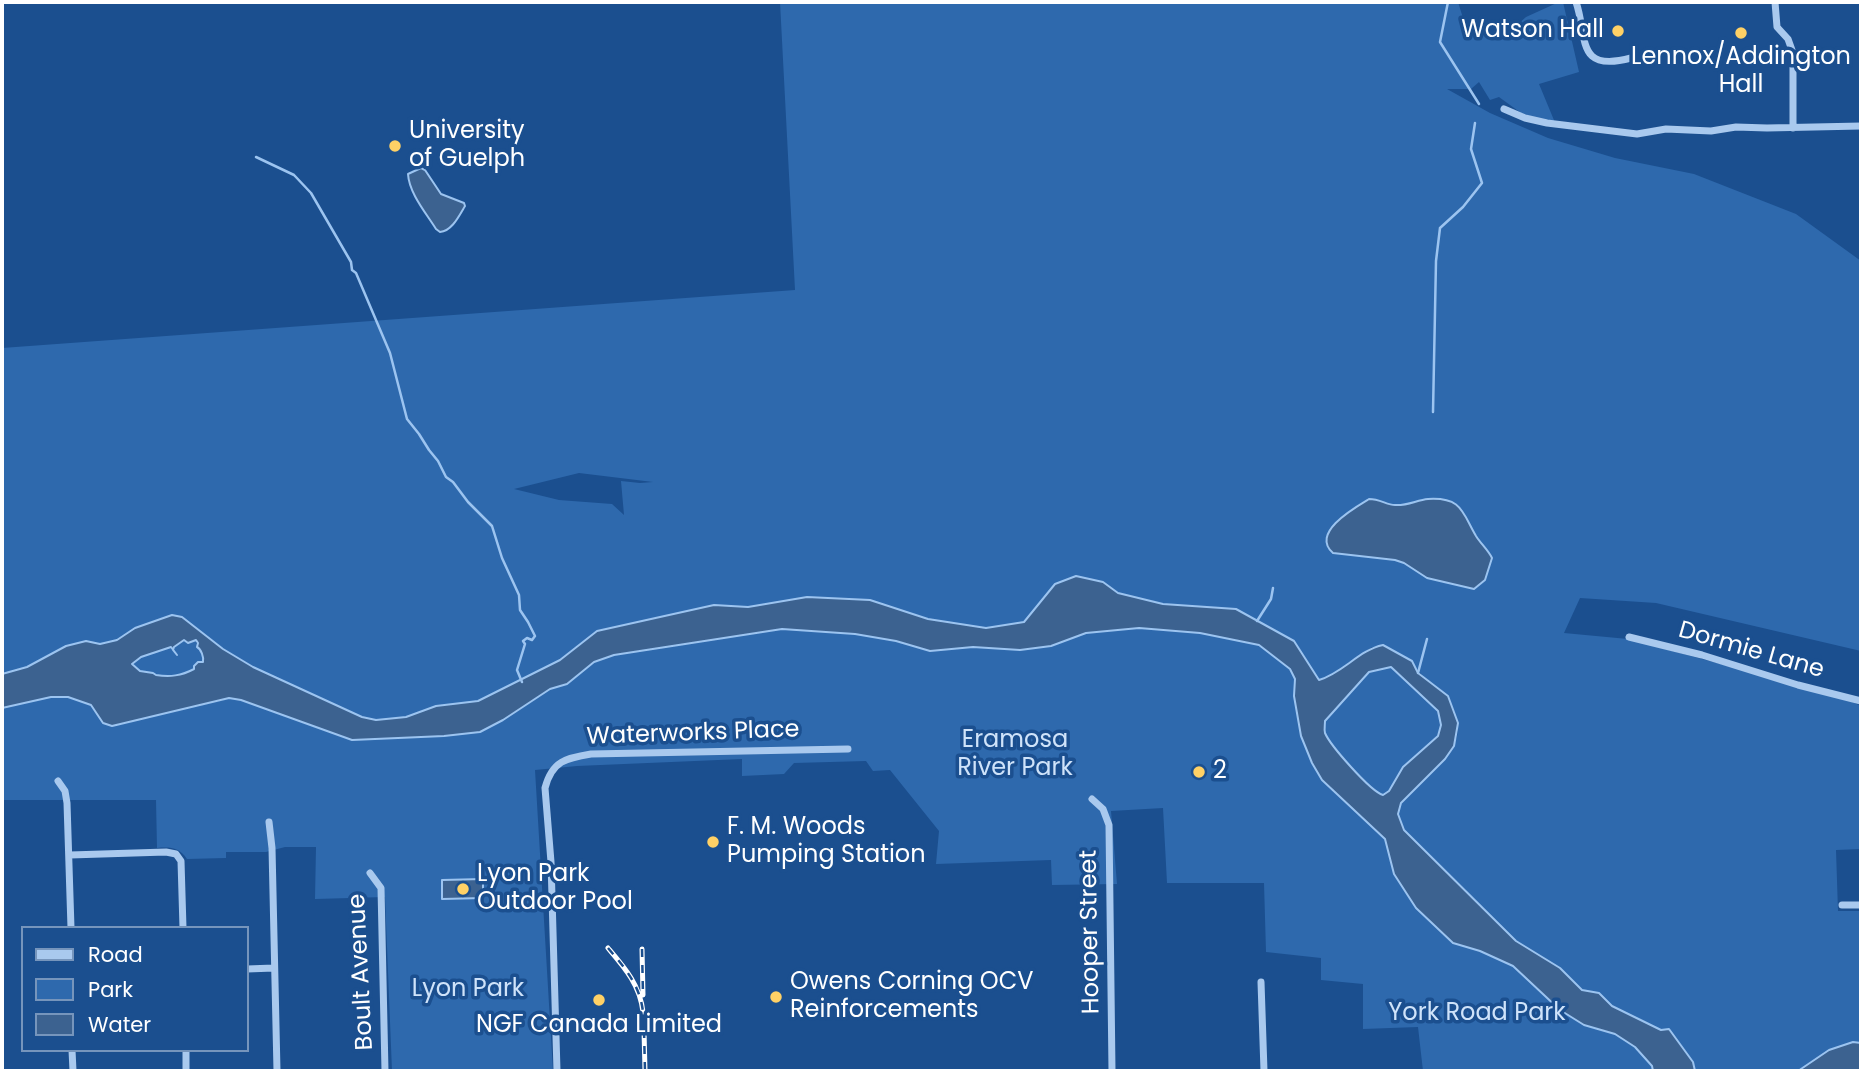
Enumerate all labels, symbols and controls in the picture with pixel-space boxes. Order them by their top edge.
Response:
place label: Watson Hall [1461,17,1604,45]
marker: Watson Hall [1610,23,1626,39]
marker: Lennox/Addington Hall [1733,25,1749,41]
place label: Lennox/Addington Hall [1631,44,1851,100]
place label: University of Guelph [409,118,525,174]
marker: University of Guelph [387,138,403,154]
street label: Dormie Lane [1675,616,1827,686]
street label: Waterworks Place [586,716,800,752]
park label: Eramosa River Park [957,727,1073,783]
place label: 2 [1213,758,1227,786]
marker: 2 [1191,764,1207,780]
place label: F. M. Woods Pumping Station [727,814,926,870]
marker: F. M. Woods Pumping Station [705,834,721,850]
street label: Hooper Street [1075,850,1107,1014]
place label: Lyon Park Outdoor Pool [477,861,633,917]
marker: Lyon Park Outdoor Pool [455,881,471,897]
street label: Boult Avenue [344,893,380,1051]
legend [21,926,248,1052]
text: Road [88,940,143,969]
place label: Owens Corning OCV Reinforcements [790,969,1033,1025]
text: Park [88,975,133,1004]
park label: Lyon Park [412,976,524,1004]
marker: Owens Corning OCV Reinforcements [768,989,784,1005]
marker: NGF Canada Limited [591,992,607,1008]
park label: York Road Park [1388,1000,1566,1028]
text: Water [88,1010,151,1039]
place label: NGF Canada Limited [476,1012,722,1040]

